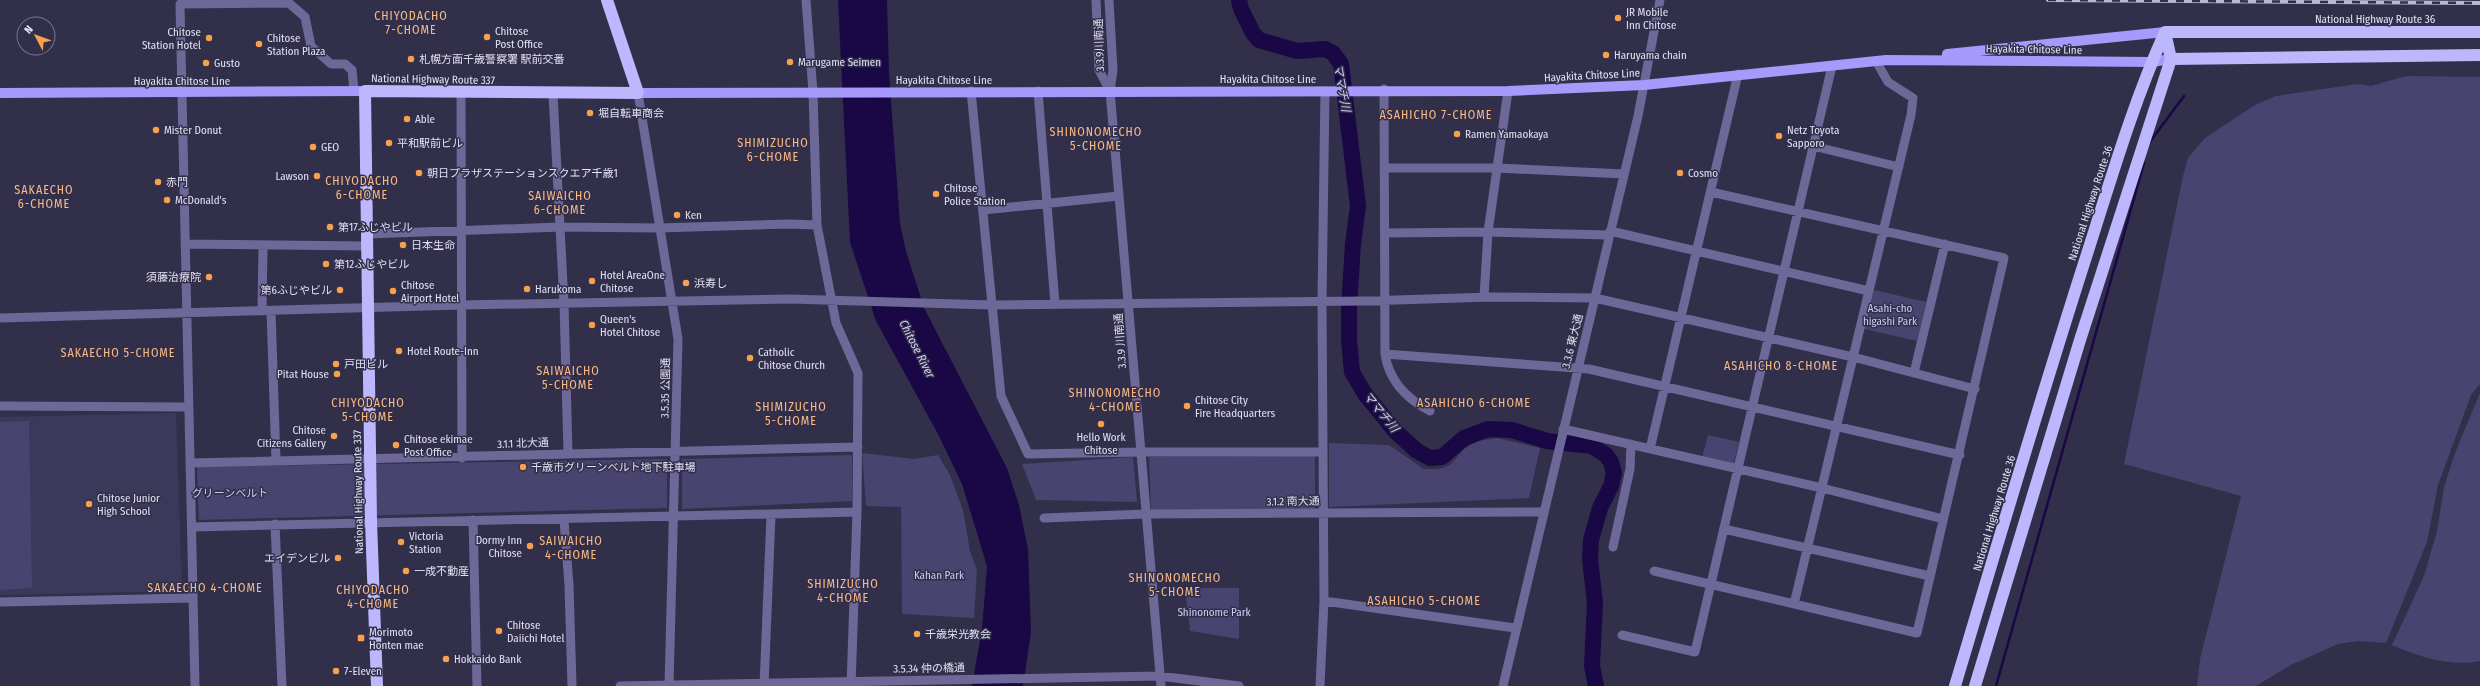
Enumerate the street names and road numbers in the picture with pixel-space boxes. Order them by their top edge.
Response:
street label: National Highway Route 36 [2315,13,2436,26]
street label: 3.3.9川南通 [1092,18,1107,72]
street label: Hayakita Chitose Line [1986,42,2082,57]
street label: Hayakita Chitose Line [1544,66,1640,85]
street label: National Highway Route 337 [371,72,496,87]
street label: Hayakita Chitose Line [1220,73,1316,86]
street label: Hayakita Chitose Line [896,74,992,87]
street label: Hayakita Chitose Line [134,75,230,88]
street label: National Highway Route 36 [2066,143,2115,262]
street label: 3.3.9 川南通 [1112,313,1129,369]
street label: 3.3.6 東大通 [1559,313,1586,370]
street label: 3.5.35 公園通 [658,358,673,418]
street label: National Highway Route 337 [351,429,366,554]
street label: 3.1.1 北大通 [497,436,549,451]
street label: National Highway Route 36 [1971,453,2018,573]
street label: 3.1.2 南大通 [1266,495,1320,508]
street label: 3.5.34 仲の橋通 [893,661,965,676]

